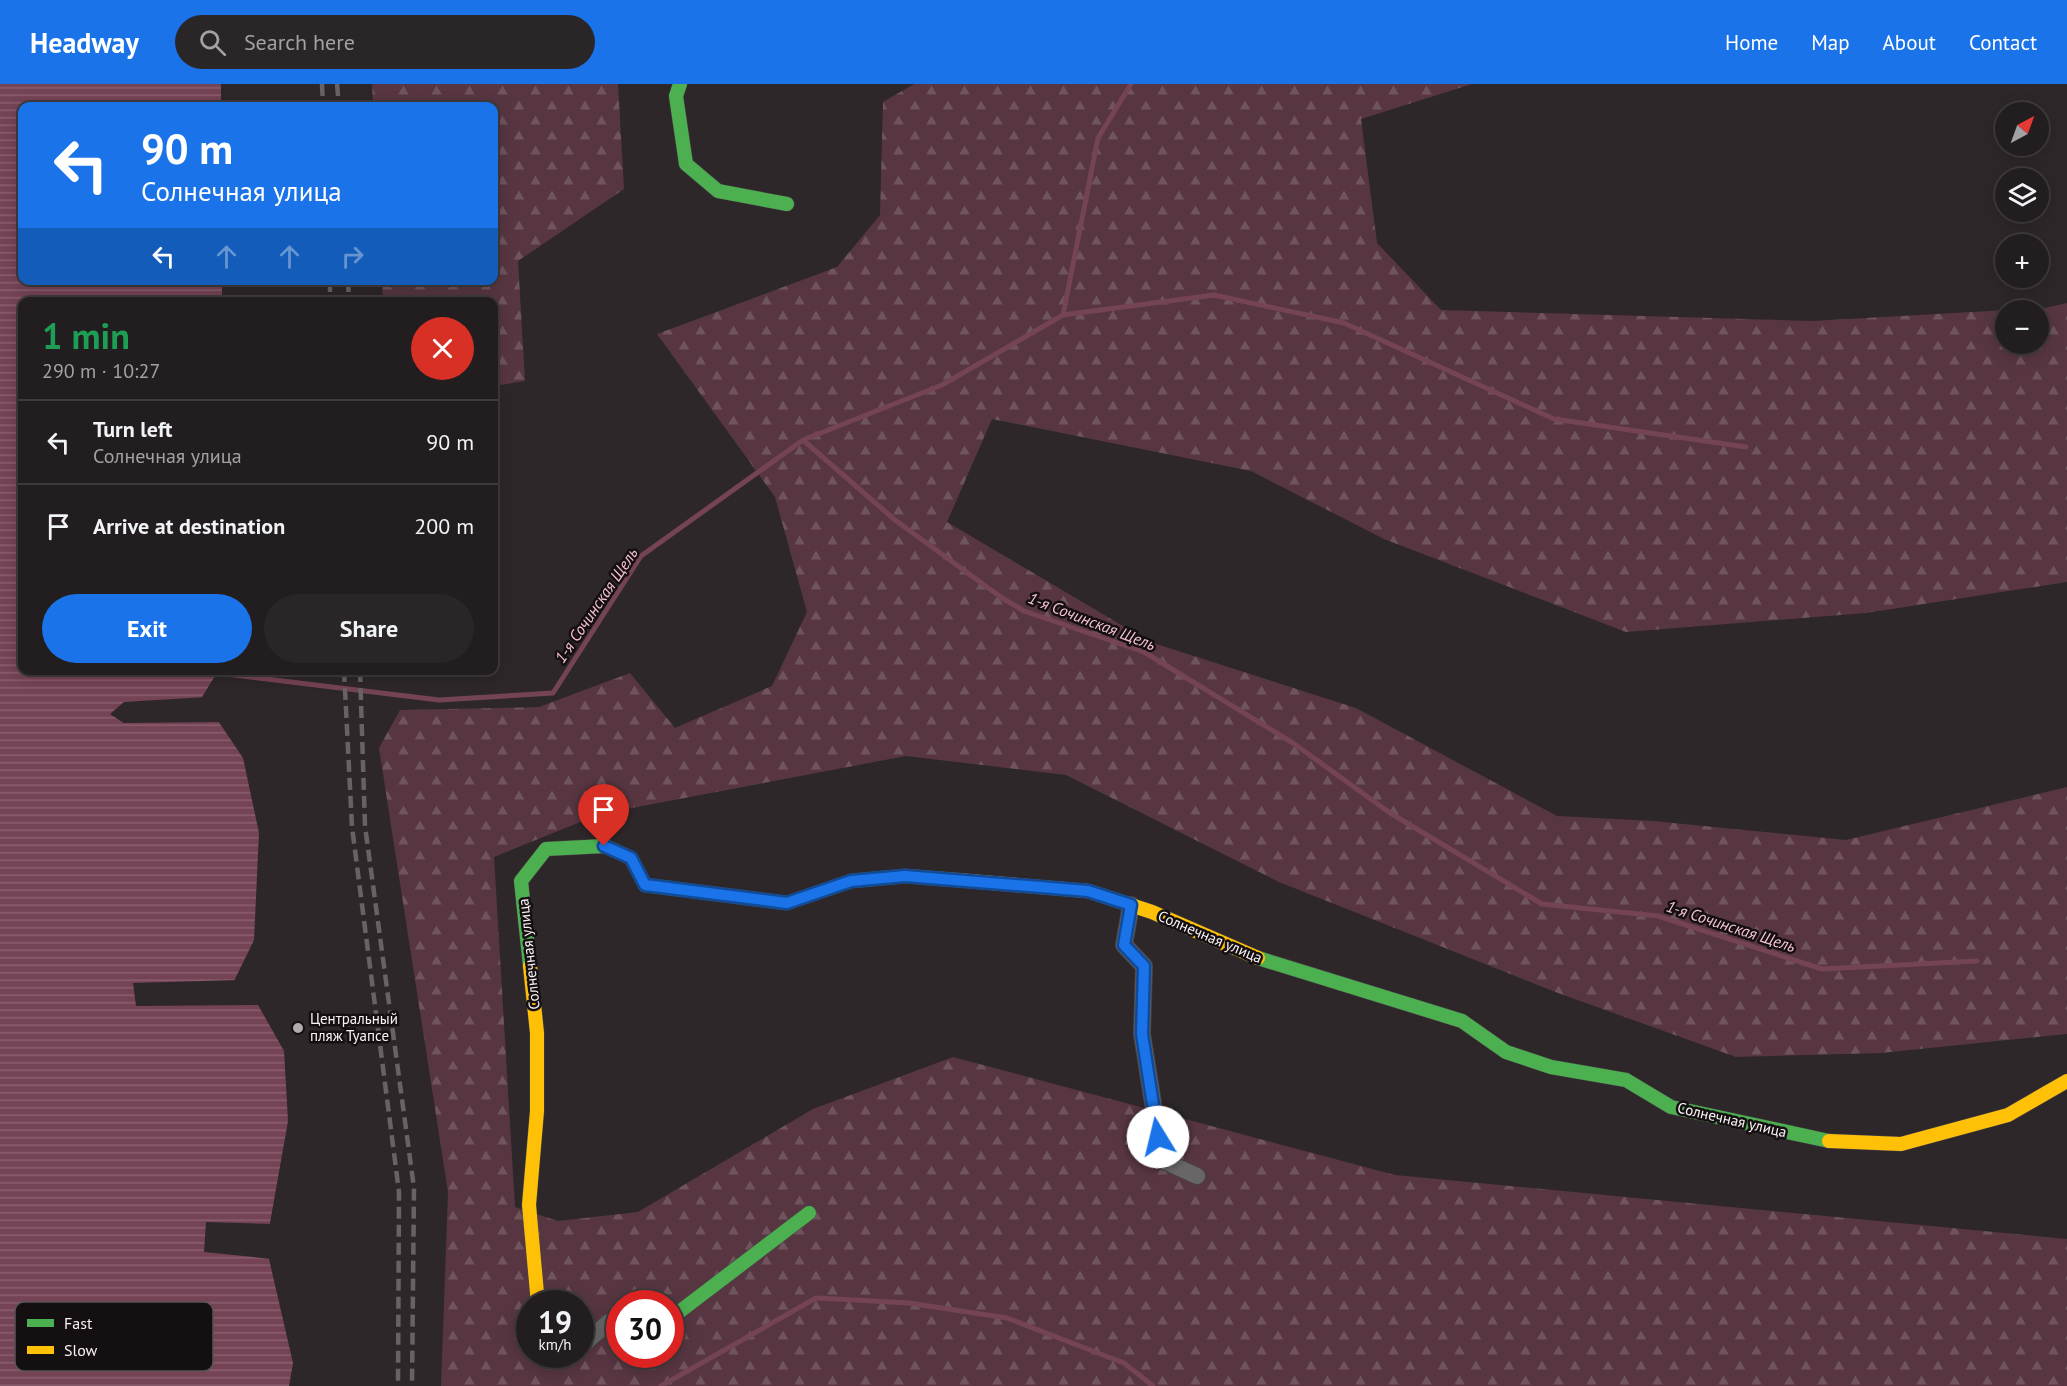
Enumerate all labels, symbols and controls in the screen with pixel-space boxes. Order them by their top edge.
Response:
search box [175,15,595,69]
text: Headway [30,24,139,61]
icon: search [196,26,229,59]
text: Search here [244,28,355,56]
text: Home [1725,29,1778,56]
text: Map [1811,29,1850,56]
text: About [1883,29,1936,56]
text: Contact [1969,29,2037,56]
north arrow [1995,102,2049,156]
map controls [1995,102,2049,354]
text: 90 m [141,121,233,176]
icon: left [42,126,120,204]
button: layers [1995,168,2049,222]
text: Солнечная улица [141,174,342,208]
button: + [1995,234,2049,288]
icon: left [147,240,180,273]
icon: ahead [210,240,243,273]
icon: ahead [273,240,306,273]
icon: right [336,240,369,273]
button: − [1995,300,2049,354]
text: 1 min [42,312,130,359]
button: close [411,317,474,380]
text: 290 m · 10:27 [42,358,160,384]
text: Turn left [93,415,173,443]
icon: left [42,426,75,459]
text: 90 m [426,428,474,456]
text: Солнечная улица [93,443,242,469]
icon: arrive [42,510,75,543]
text: Arrive at destination [93,512,285,540]
text: 200 m [414,512,474,540]
water label: 1-я Сочинская Щель [550,544,642,666]
water label: 1-я Сочинская Щель [1026,588,1158,654]
button: Exit [42,594,252,663]
button: Share [264,594,474,663]
pin [578,784,629,846]
icon: arrive [587,793,620,826]
water label: 1-я Сочинская Щель [1664,896,1798,956]
street label: Солнечная улица [513,898,544,1010]
street label: Солнечная улица [1155,906,1265,967]
place label: Центральный пляж Туапсе [310,1009,398,1045]
marker: Центральный пляж Туапсе [291,1021,305,1035]
street label: Солнечная улица [1676,1098,1789,1141]
position arrow [1126,1105,1190,1169]
speed limit sign: 30 [606,1290,684,1368]
legend [15,1302,213,1371]
text: 19 [538,1302,572,1341]
text: Fast [64,1313,93,1333]
text: km/h [539,1335,571,1354]
text: Slow [64,1340,98,1360]

